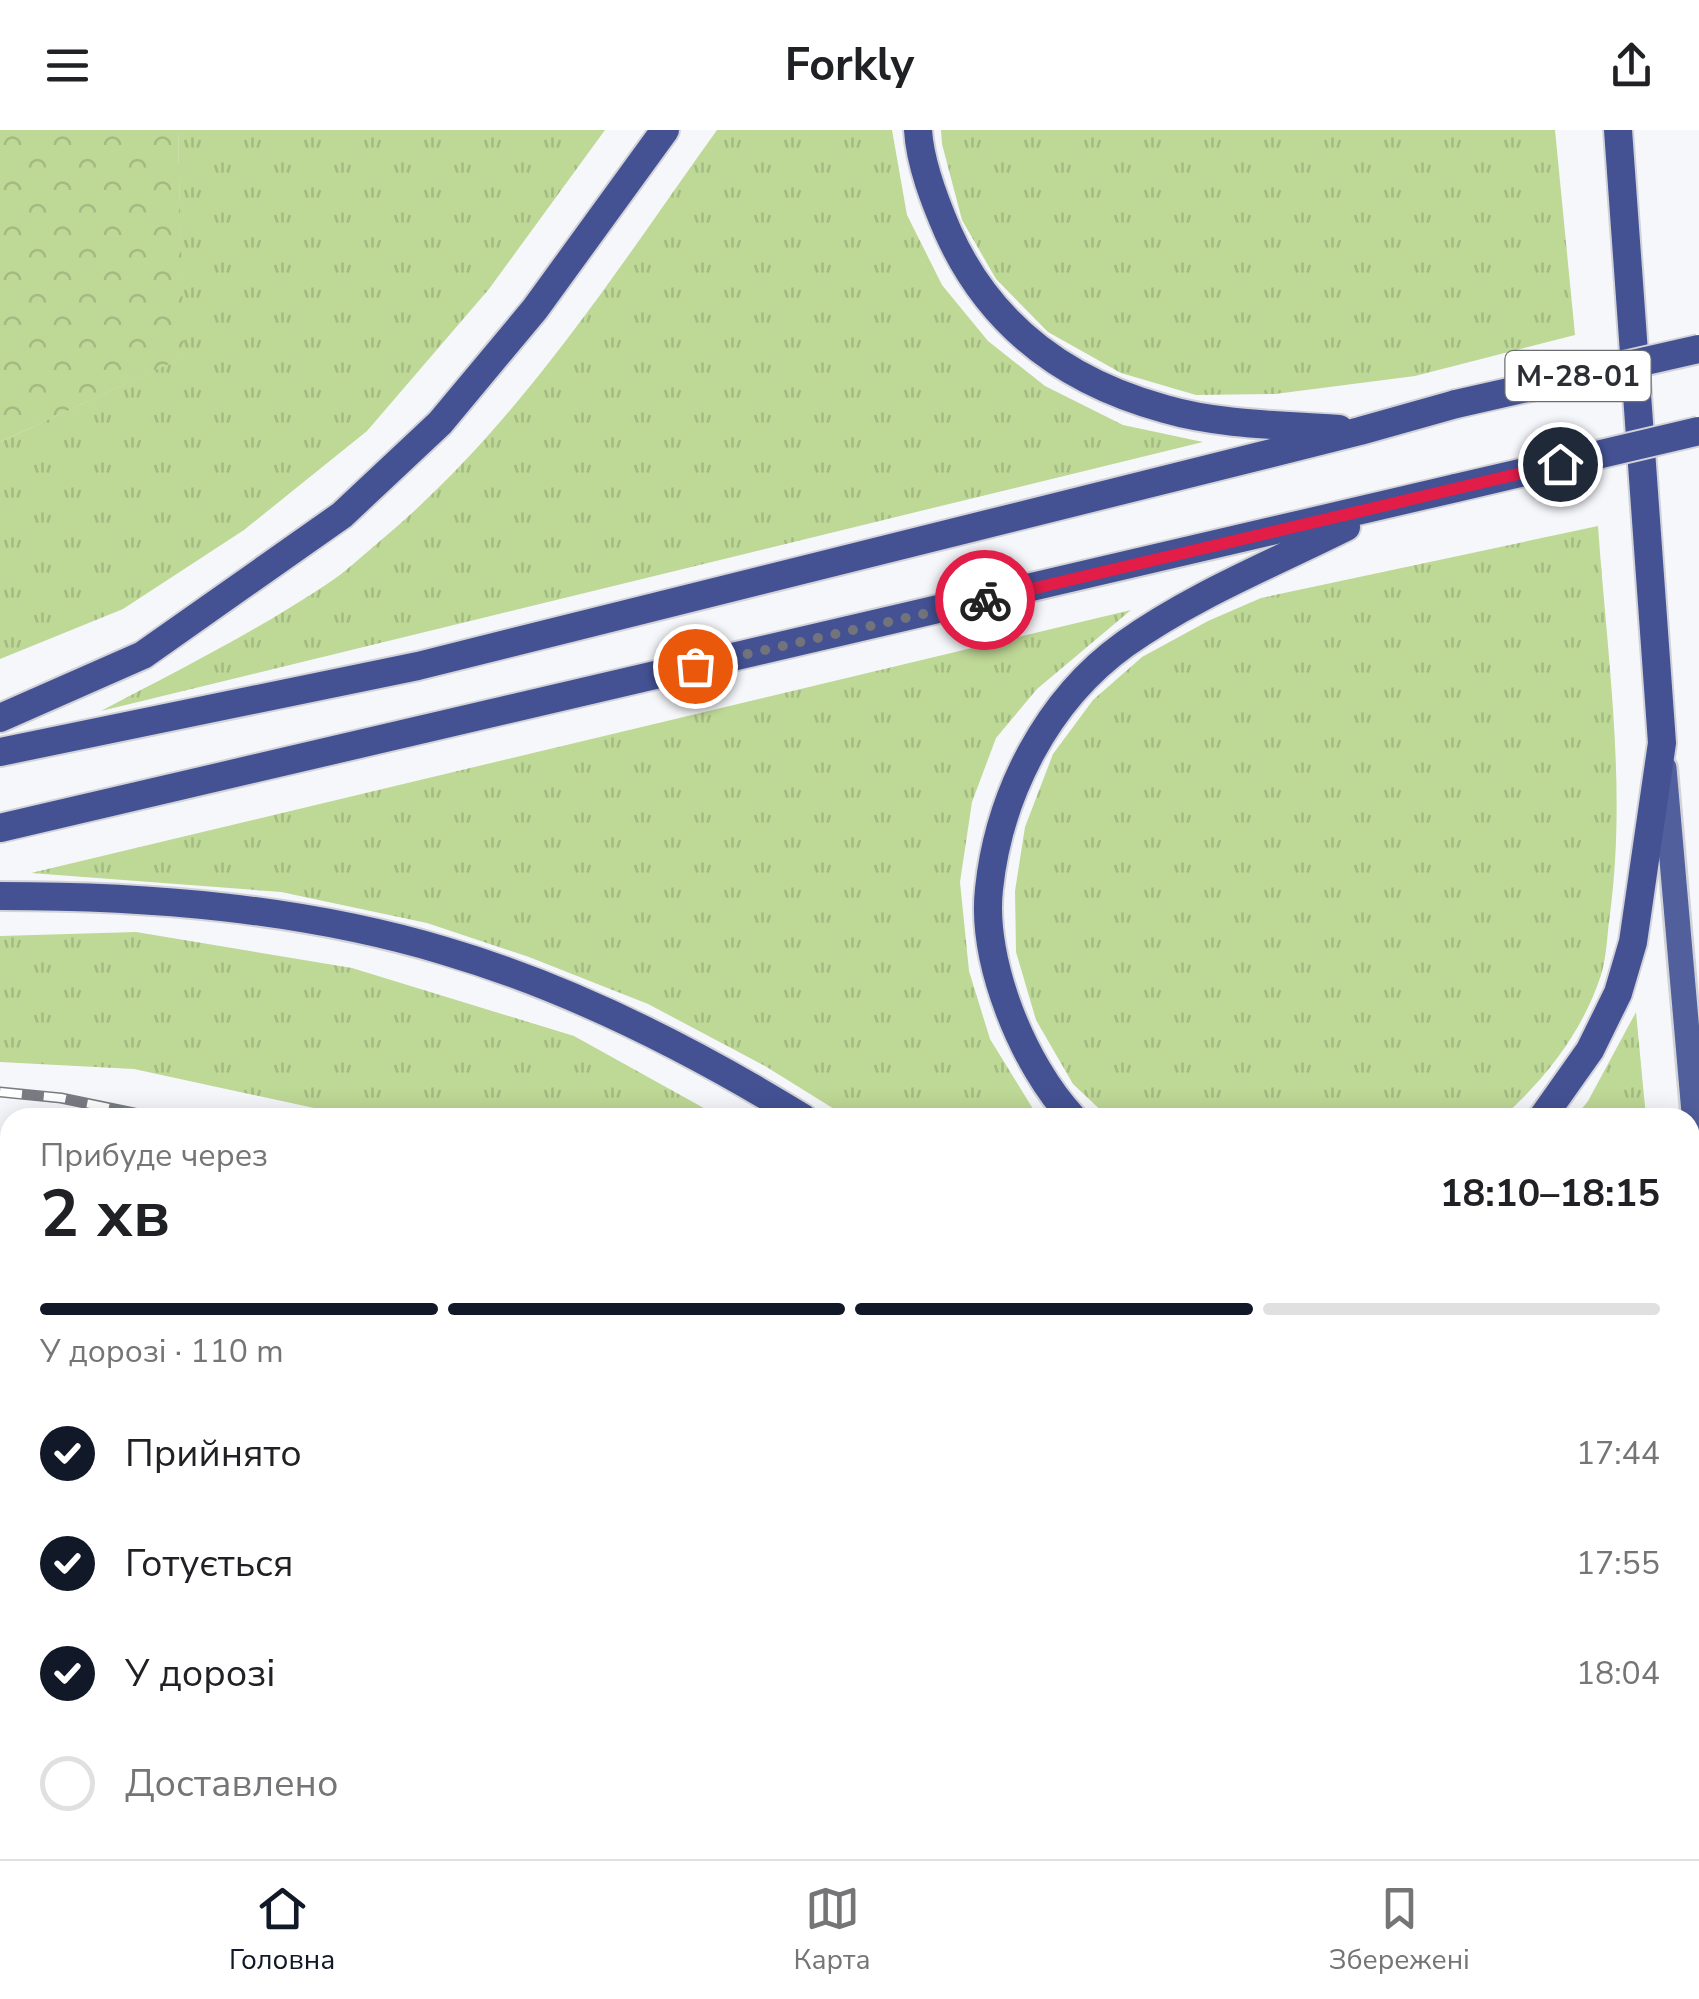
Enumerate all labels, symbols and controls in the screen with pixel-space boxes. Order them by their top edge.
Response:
text: Forkly [785,35,914,96]
icon: menu [40,38,95,93]
icon: share [1604,38,1659,93]
road number: М-28-01 [1506,351,1650,401]
pin [1518,422,1603,507]
icon: home [1533,437,1588,492]
courier [935,550,1035,650]
icon: bike [958,573,1013,628]
pin [653,624,738,709]
icon: bag [668,639,723,694]
text: Прибуде через [40,1134,268,1177]
text: 18:10–18:15 [1440,1168,1660,1219]
text: 2 хв [40,1170,170,1259]
text: У дорозі · 110 m [40,1330,284,1373]
icon: check [40,1426,95,1481]
text: Прийнято [125,1428,302,1479]
text: 17:44 [1576,1432,1660,1475]
icon: check [40,1536,95,1591]
text: Готується [125,1538,294,1589]
text: 17:55 [1576,1542,1660,1585]
icon: check [40,1646,95,1701]
text: У дорозі [125,1648,275,1699]
text: 18:04 [1576,1652,1660,1695]
text: Доставлено [125,1758,338,1809]
tab: Головна [229,1881,335,1979]
tab: Карта [793,1881,871,1979]
tab: Збережені [1329,1881,1470,1979]

